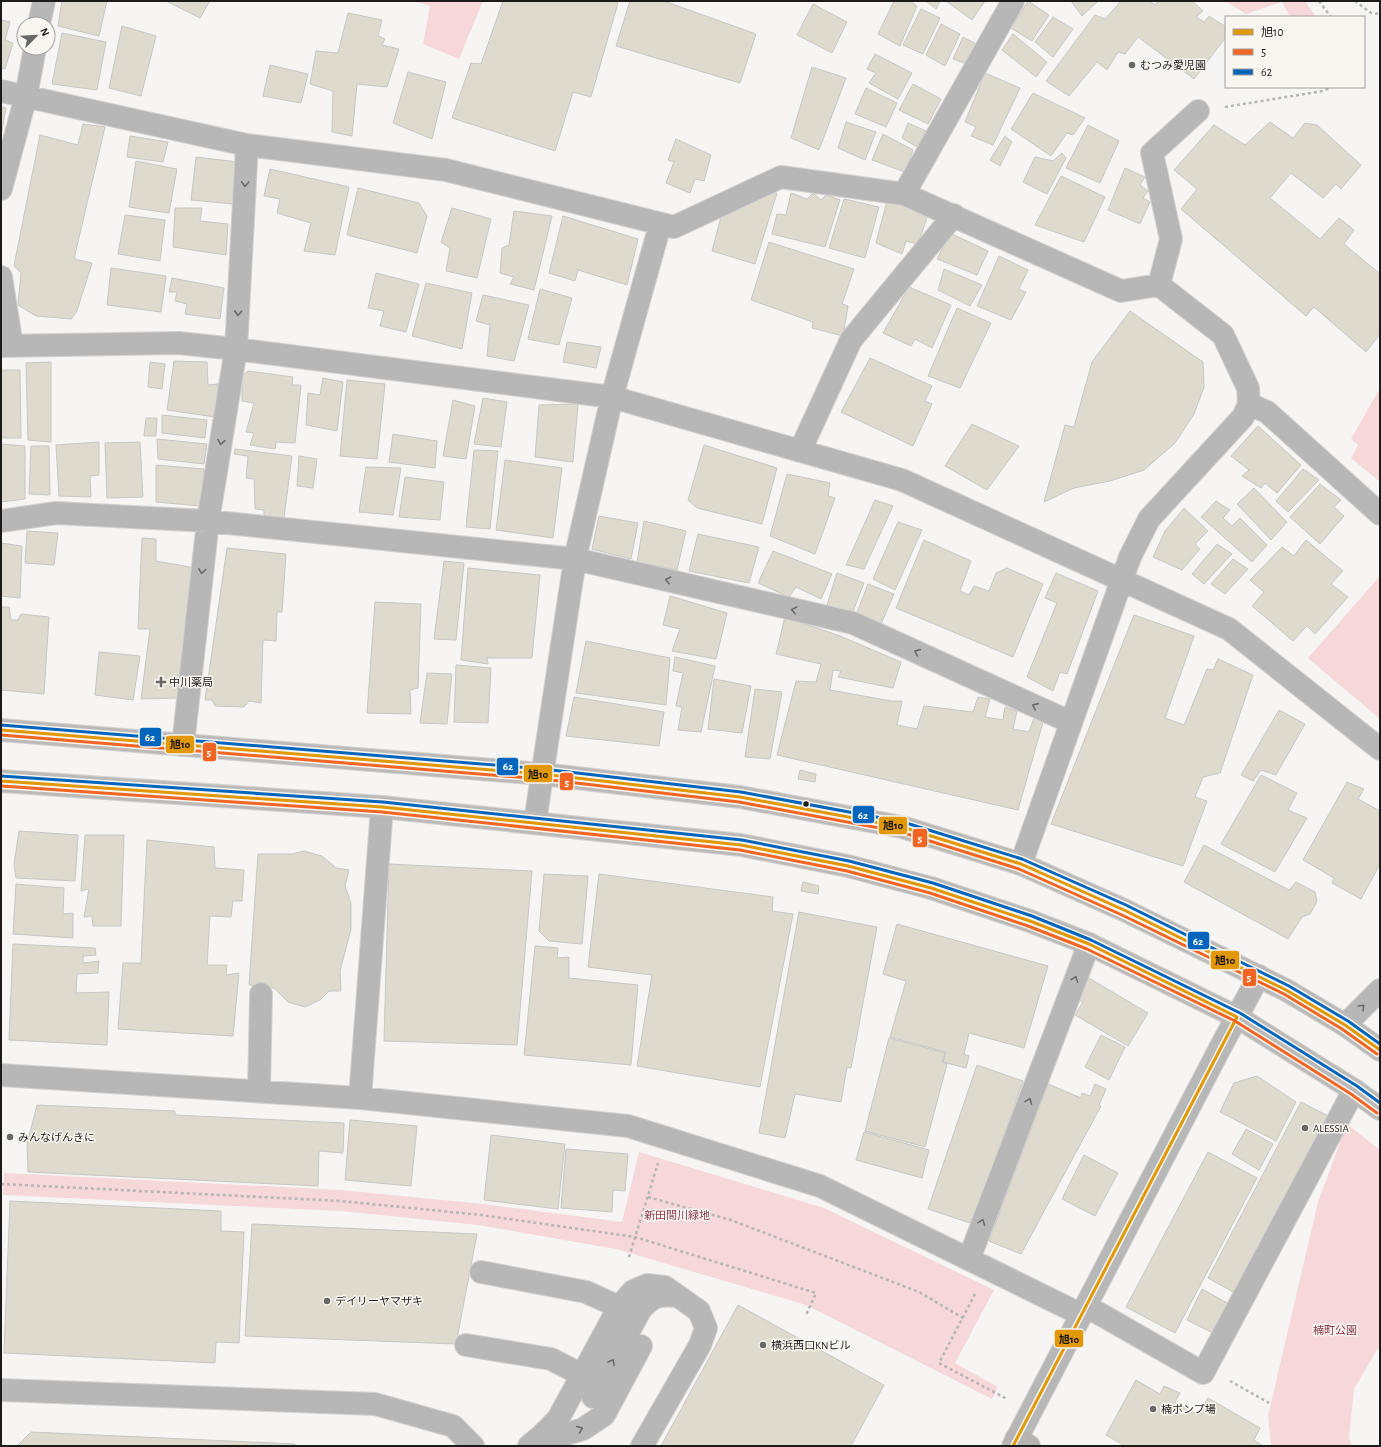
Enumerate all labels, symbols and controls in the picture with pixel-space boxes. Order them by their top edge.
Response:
north arrow [16,16,56,56]
legend [1225,16,1365,88]
text: N [38,26,51,38]
text: 旭10 [1261,26,1283,38]
text: 5 [1261,46,1266,58]
place label: むつみ愛児園 [1140,59,1206,71]
marker: むつみ愛児園 [1127,60,1137,70]
text: 62 [1261,66,1273,78]
one-way arrow [241,181,249,187]
one-way arrow [234,310,243,316]
one-way arrow [217,439,226,445]
one-way arrow [198,568,207,574]
one-way arrow [664,577,671,585]
one-way arrow [791,606,797,614]
one-way arrow [913,649,921,657]
place label: 中川薬局 [169,676,213,688]
marker: 中川薬局 [156,677,166,687]
one-way arrow [1032,703,1039,711]
line badge: 62 [139,727,162,747]
text: 62 [145,732,155,743]
line badge: 旭10 [165,735,195,754]
text: 旭10 [170,739,191,750]
line badge: 5 [202,742,217,762]
text: 5 [207,747,212,758]
line badge: 62 [496,757,519,776]
text: 62 [503,761,513,772]
line badge: 旭10 [523,764,553,783]
text: 旭10 [528,769,549,780]
line badge: 5 [559,772,574,791]
text: 5 [565,777,570,788]
unlabelled marker [801,799,811,809]
line badge: 62 [852,805,875,824]
text: 62 [858,810,868,821]
line badge: 旭10 [878,816,908,835]
text: 旭10 [883,820,904,831]
line badge: 5 [912,828,928,848]
text: 5 [918,833,923,844]
line badge: 62 [1187,931,1210,950]
text: 62 [1193,936,1203,947]
line badge: 旭10 [1210,950,1240,970]
text: 旭10 [1215,955,1236,966]
line badge: 5 [1242,968,1257,987]
text: 5 [1247,972,1252,983]
one-way arrow [1071,976,1079,983]
one-way arrow [1357,1004,1365,1012]
one-way arrow [1024,1097,1032,1104]
marker: ALESSIA [1300,1123,1310,1133]
place label: ALESSIA [1313,1123,1350,1134]
marker: みんなげんきに [5,1132,15,1142]
place label: みんなげんきに [18,1132,95,1143]
park label: 新田間川緑地 [644,1209,710,1221]
one-way arrow [978,1219,986,1226]
place label: デイリーヤマザキ [335,1295,423,1307]
marker: デイリーヤマザキ [322,1296,332,1306]
park label: 楠町公園 [1313,1324,1357,1336]
line badge: 旭10 [1054,1329,1084,1348]
text: 旭10 [1059,1334,1080,1345]
place label: 横浜西口KNビル [771,1339,851,1351]
marker: 横浜西口KNビル [758,1340,768,1350]
one-way arrow [607,1359,614,1367]
marker: 楠ポンプ場 [1148,1404,1158,1414]
place label: 楠ポンプ場 [1161,1404,1216,1415]
one-way arrow [576,1426,584,1434]

